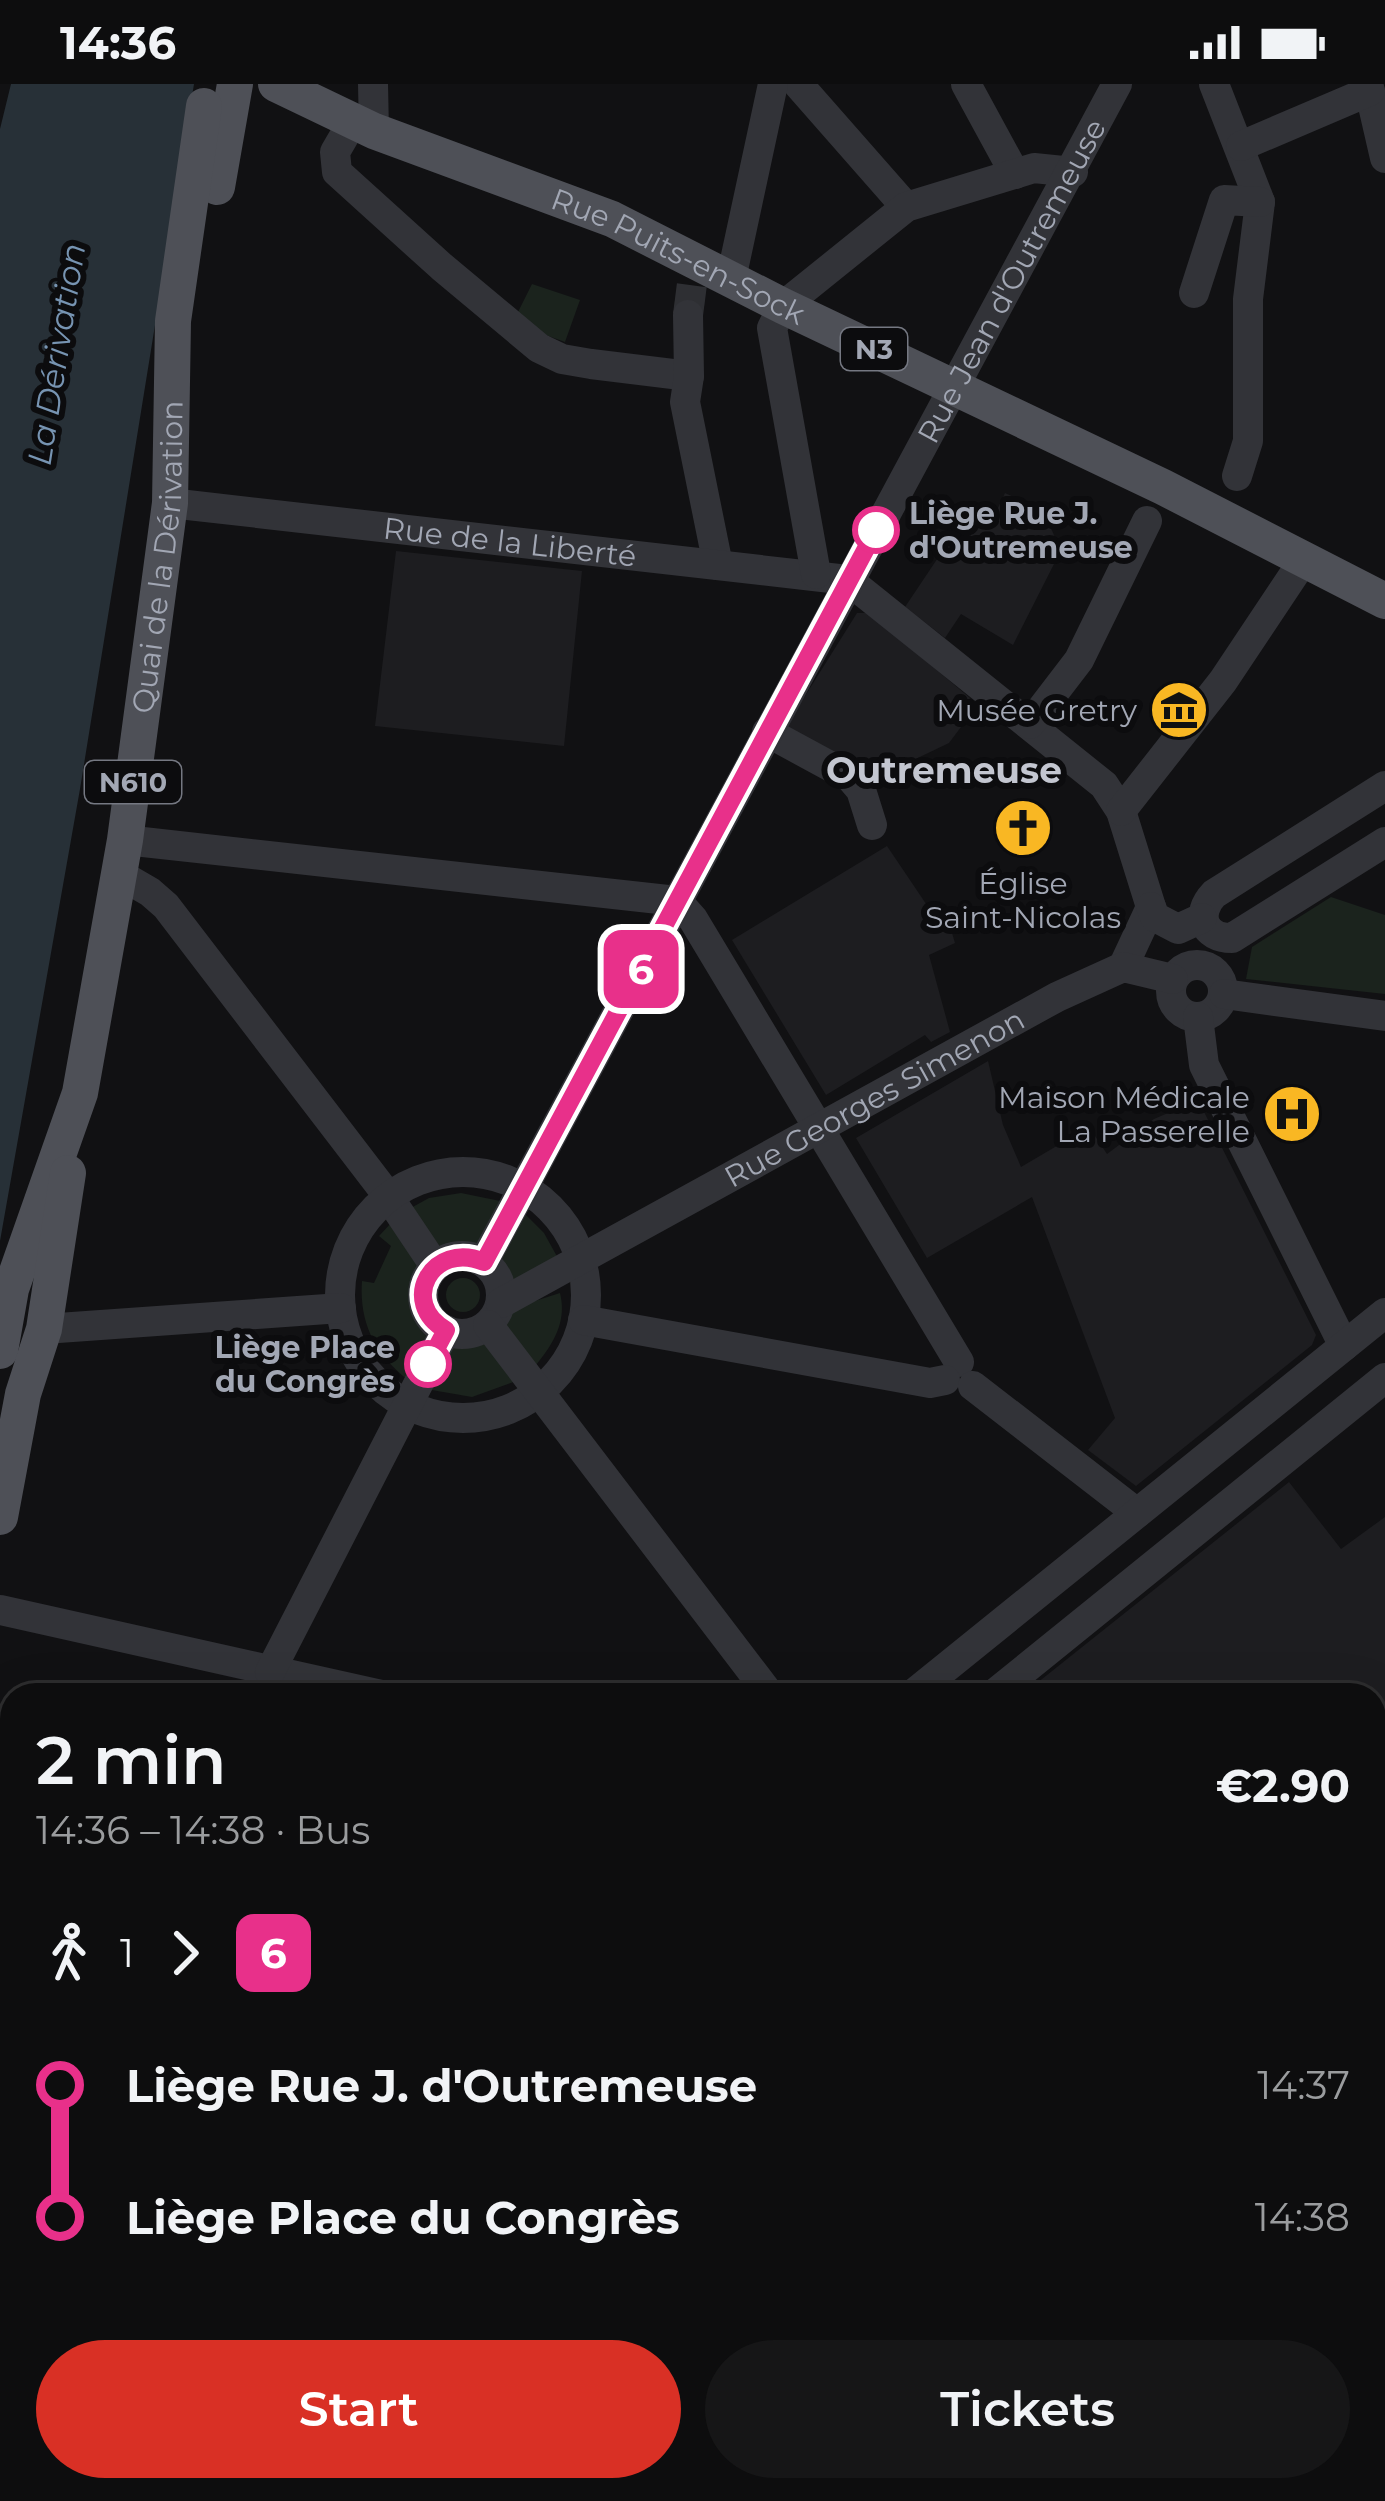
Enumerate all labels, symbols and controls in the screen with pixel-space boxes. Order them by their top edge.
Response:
text: 14:36 [60,15,176,70]
street label: Rue Jean d'Outremeuse [909,112,1113,449]
street label: Rue Puits-en-Sock [546,180,811,332]
water label: La Dérivation [19,240,93,468]
road number: N3 [841,328,907,370]
street label: Quai de la Dérivation [124,400,190,716]
place label: Liège Rue J. d'Outremeuse [909,495,1133,566]
marker: Liège Rue J. d'Outremeuse [854,508,898,552]
street label: Rue de la Liberté [381,509,638,574]
museum icon: Musée Gretry [1148,679,1210,741]
place label: Musée Gretry [936,692,1138,729]
district label: Outremeuse [826,748,1062,792]
road number: N610 [85,761,181,803]
church icon: Église Saint-Nicolas [992,797,1054,859]
place label: Église Saint-Nicolas [925,865,1121,936]
line badge: 6 [602,930,680,1008]
text: 6 [628,943,654,995]
street label: Rue Georges Simenon [718,1000,1031,1195]
place label: Maison Médicale La Passerelle [998,1079,1250,1150]
hospital icon: Maison Médicale La Passerelle [1261,1083,1323,1145]
place label: Liège Place du Congrès [214,1329,395,1400]
marker: Liège Place du Congrès [406,1342,450,1386]
text: 2 min [36,1720,226,1801]
text: €2.90 [1216,1758,1350,1813]
text: 14:36 – 14:38 · Bus [36,1806,370,1854]
icon: walk [36,1920,102,1986]
icon: forward [152,1920,218,1986]
text: 6 [260,1927,287,1979]
text: 1 [120,1929,134,1977]
text: Liège Rue J. d'Outremeuse [126,2058,757,2113]
text: 14:37 [1257,2061,1350,2109]
text: Liège Place du Congrès [126,2190,680,2245]
text: 14:38 [1255,2193,1350,2241]
button: Start [36,2340,681,2478]
button: Tickets [705,2340,1350,2478]

